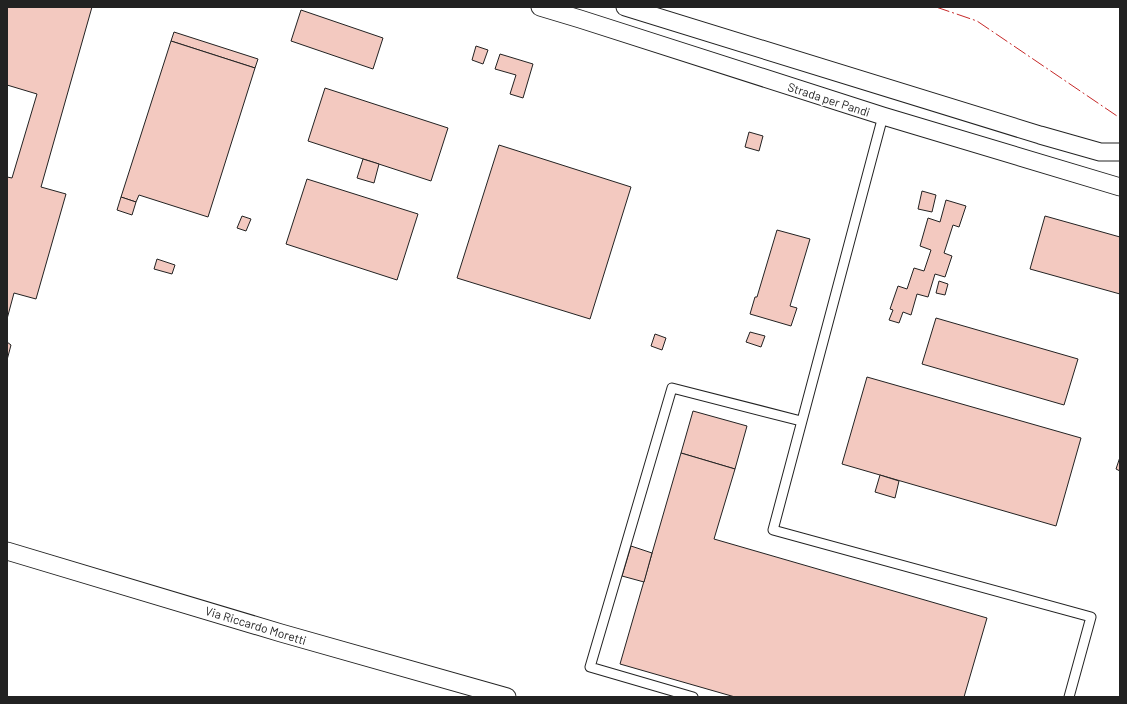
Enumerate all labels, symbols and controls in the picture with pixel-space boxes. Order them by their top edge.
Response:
street label: Strada per Pandi [786,79,872,119]
street label: Via Riccardo Moretti [204,603,308,647]

